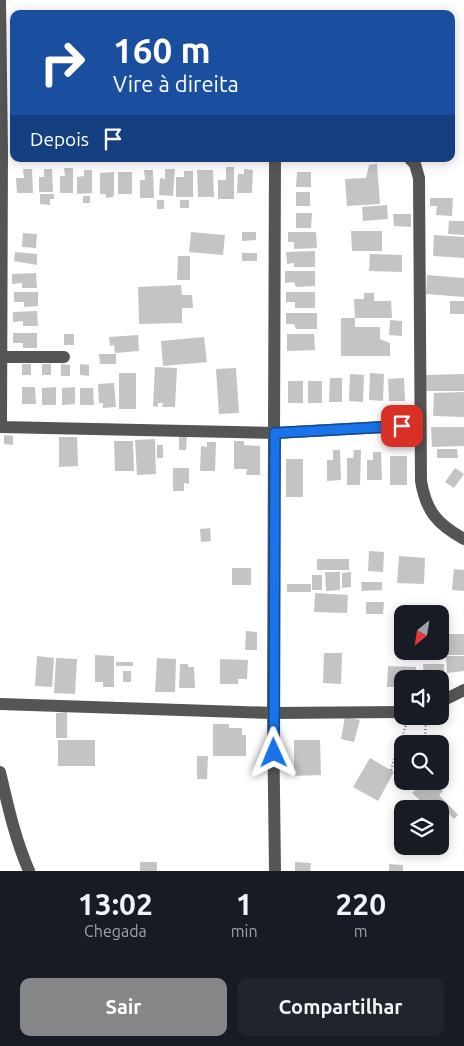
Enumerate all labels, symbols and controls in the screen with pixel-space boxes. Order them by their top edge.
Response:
icon: right [30,30,95,95]
text: 160 m [113,30,211,70]
text: Vire à direita [113,71,239,96]
icon: arrive [99,125,127,153]
text: Depois [30,128,89,150]
pin [381,405,423,447]
icon: arrive [388,412,416,440]
north arrow [394,605,449,660]
map controls [394,605,449,855]
button: sound [394,670,449,725]
position arrow [247,726,299,778]
button: search [394,735,449,790]
button: layers [394,800,449,855]
text: 13:02 [78,887,153,921]
text: 1 [236,887,253,921]
text: 220 [335,887,386,921]
text: Chegada [84,922,147,940]
text: min [231,922,258,940]
text: m [354,922,368,940]
button: Sair [20,978,227,1036]
button: Compartilhar [237,978,444,1036]

